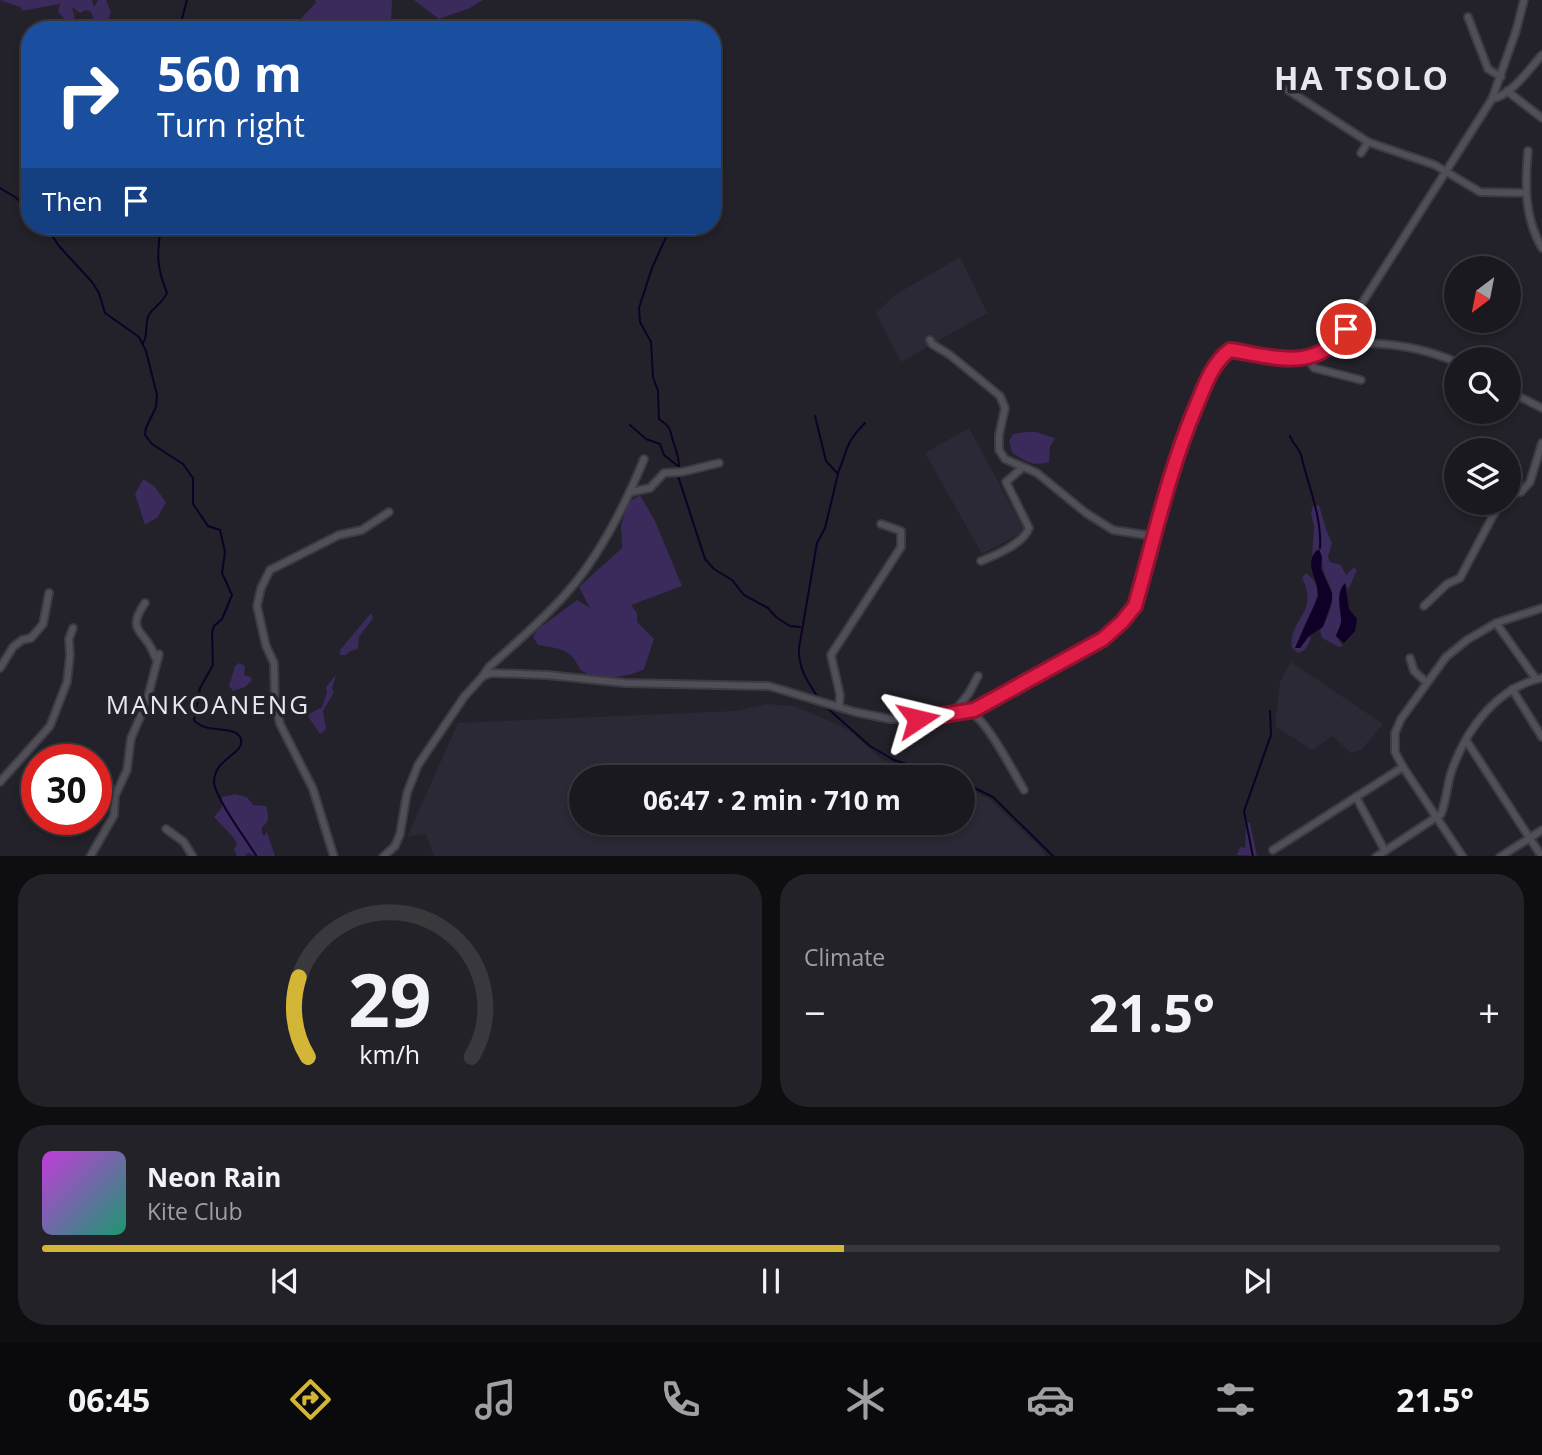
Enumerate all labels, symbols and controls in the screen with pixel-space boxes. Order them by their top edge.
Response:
text: 560 m [157,40,302,106]
icon: right [42,49,133,140]
district label: HA TSOLO [1274,56,1450,99]
text: Turn right [157,103,305,146]
icon: arrive [117,182,155,220]
text: Then [42,183,103,219]
north arrow [1444,256,1521,332]
map controls [1444,256,1521,515]
pin [1316,299,1376,359]
icon: arrive [1327,310,1365,348]
button: search [1444,347,1521,424]
button: layers [1444,438,1521,515]
position arrow [881,682,955,756]
district label: MANKOANENG [106,686,310,722]
speed limit sign: 30 [21,744,112,835]
text: 06:47 · 2 min · 710 m [643,782,901,818]
text: Climate [804,941,885,973]
text: 29 [348,949,432,1048]
text: 21.5° [1089,976,1215,1047]
text: − [804,986,826,1038]
text: + [1478,986,1500,1038]
text: km/h [360,1036,420,1070]
text: Neon Rain [147,1159,281,1195]
text: Kite Club [147,1195,242,1227]
icon: previous [266,1262,304,1300]
icon: pause [752,1262,790,1300]
icon: next [1238,1262,1276,1300]
icon: directions [286,1375,335,1424]
icon: music [471,1375,520,1424]
icon: phone [656,1375,705,1424]
icon: climate [841,1375,890,1424]
icon: car [1026,1375,1075,1424]
icon: filters [1211,1375,1260,1424]
text: 06:45 [68,1378,150,1421]
text: 21.5° [1396,1378,1474,1421]

